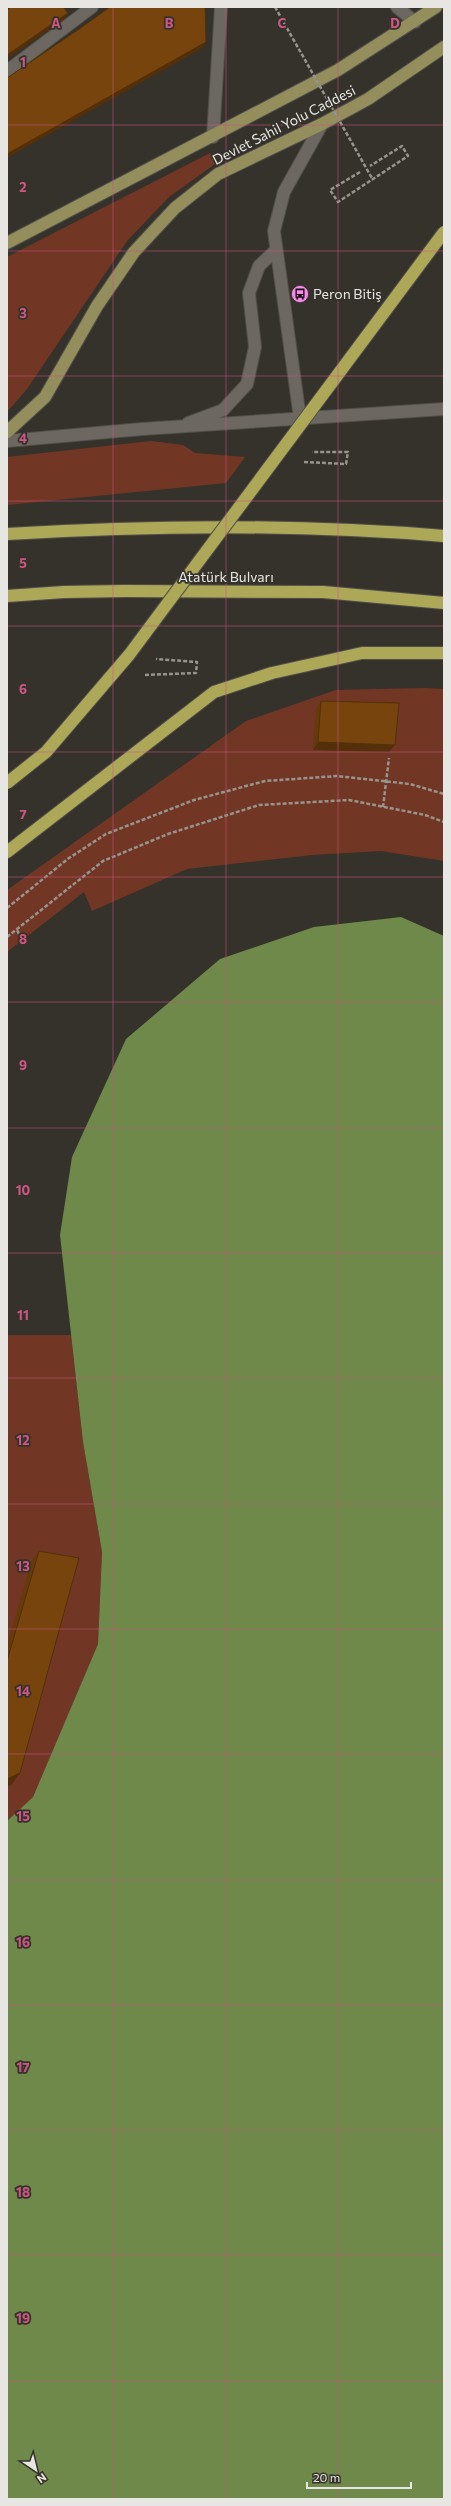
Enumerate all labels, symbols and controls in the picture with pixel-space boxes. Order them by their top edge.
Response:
text: A [51,15,61,31]
text: B [165,15,174,31]
text: C [278,15,287,31]
text: D [390,15,400,31]
text: 1 [20,54,26,70]
street label: Devlet Sahil Yolu Caddesi [210,81,358,168]
text: 2 [19,179,27,195]
bus stop icon: Peron Bitiş [290,284,310,304]
place label: Peron Bitiş [313,285,382,302]
text: 3 [19,305,27,321]
text: 4 [19,430,27,446]
text: 5 [19,555,27,571]
street label: Atatürk Bulvarı [178,568,274,585]
text: 6 [19,681,27,697]
text: 7 [19,806,27,822]
text: 8 [19,931,27,947]
text: 9 [19,1057,27,1073]
text: 10 [16,1182,31,1198]
text: 11 [17,1307,29,1323]
text: 12 [16,1432,30,1448]
text: 13 [16,1558,30,1574]
text: 14 [16,1683,30,1699]
text: 15 [16,1808,30,1824]
text: 16 [16,1934,30,1950]
text: 17 [16,2059,30,2075]
text: 18 [16,2184,30,2200]
text: 19 [16,2310,30,2326]
north arrow [16,2450,56,2490]
scale bar [307,2464,411,2490]
text: 20 m [313,2470,340,2484]
text: N [35,2471,49,2486]

